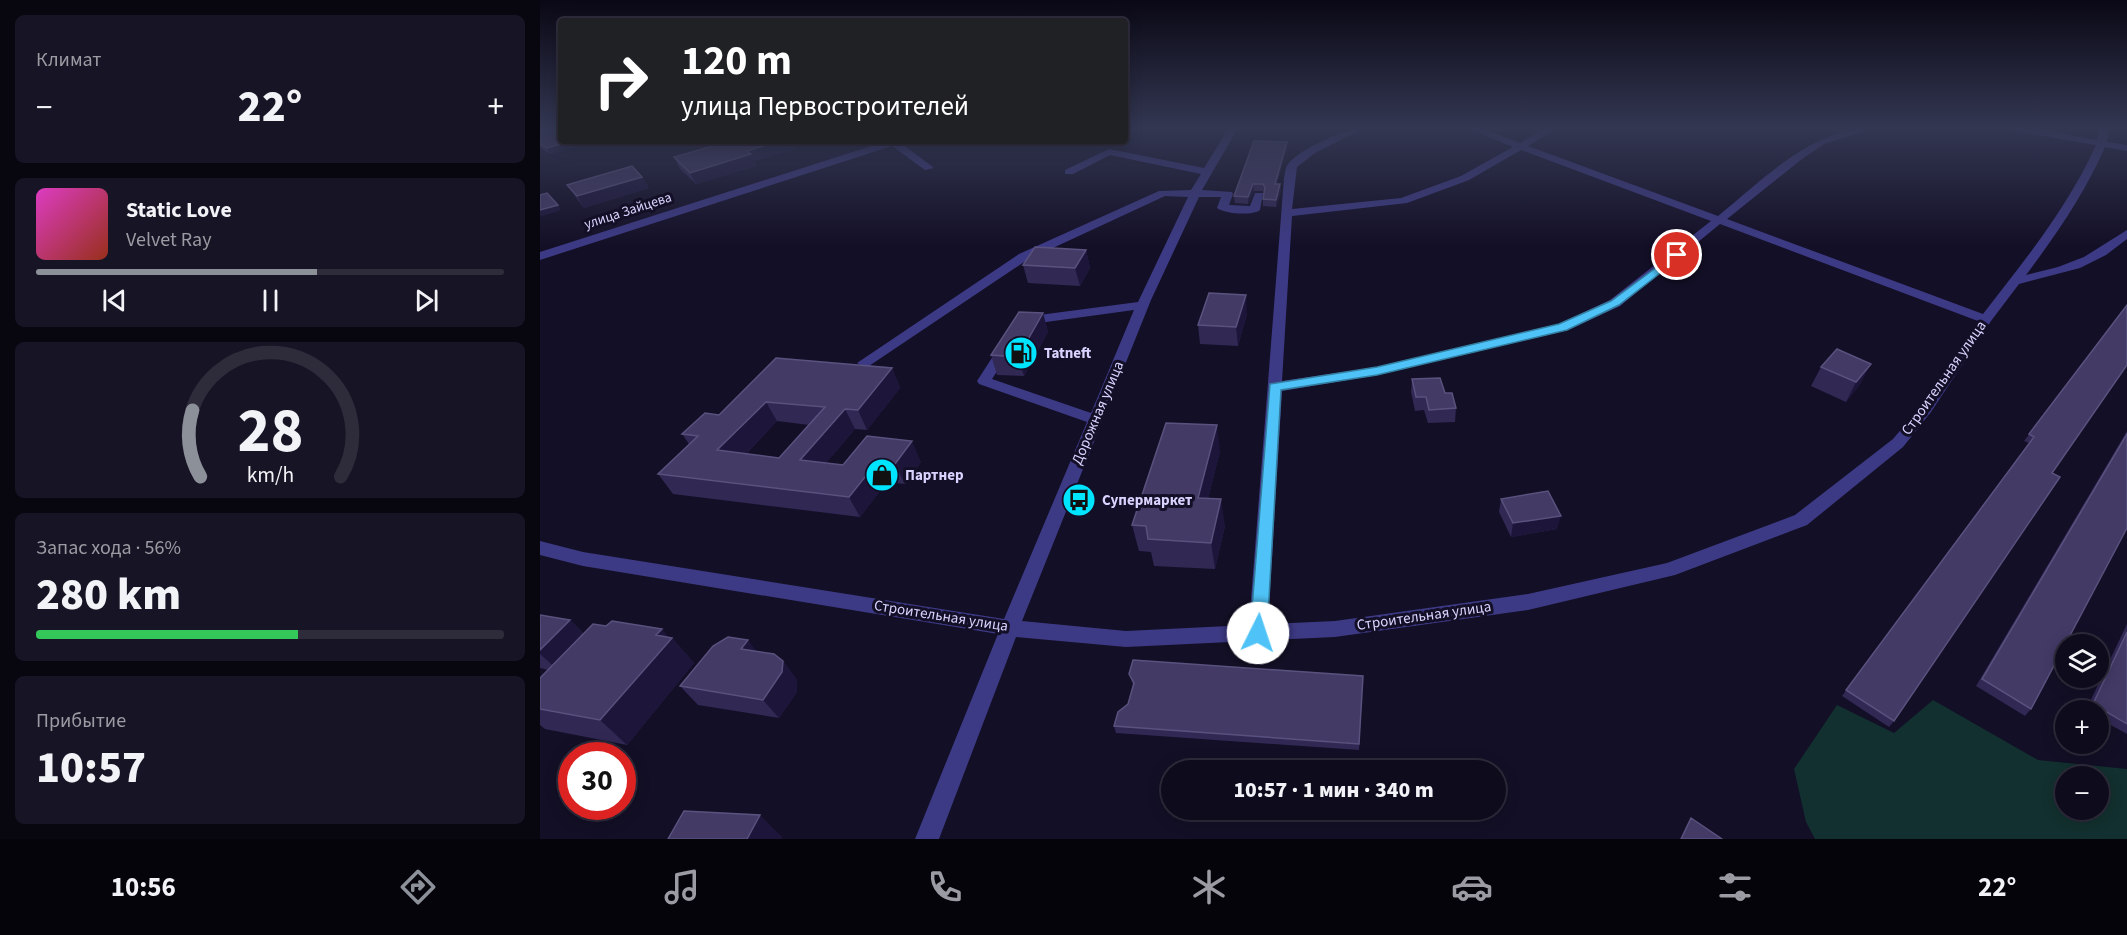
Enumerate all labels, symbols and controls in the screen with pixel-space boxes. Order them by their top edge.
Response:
text: 120 m [681,31,792,91]
icon: right [582,42,660,120]
text: Климат [36,46,102,74]
text: 22° [238,75,302,139]
text: − [36,84,52,131]
text: + [488,84,504,131]
text: улица Первостроителей [681,87,969,126]
street label: улица Зайцева [582,187,674,235]
text: Static Love [126,194,232,226]
text: Velvet Ray [126,226,212,254]
pin [1651,229,1702,280]
icon: arrive [1660,238,1693,271]
icon: previous [98,284,131,317]
icon: pause [254,284,287,317]
icon: next [410,284,443,317]
street label: Строительная улица [1897,316,1991,440]
fuel station icon: Tatneft [1003,335,1039,371]
place label: Tatneft [1044,343,1092,364]
street label: Дорожная улица [1067,358,1129,468]
text: 28 [237,387,303,476]
shop icon: Партнер [864,457,900,493]
text: km/h [246,460,294,491]
place label: Партнер [905,465,964,486]
bus stop icon: Супермаркет [1061,482,1097,518]
place label: Супермаркет [1102,490,1192,511]
text: Запас хода · 56% [36,534,181,562]
text: 280 km [36,563,181,627]
street label: Строительная улица [872,595,1010,637]
street label: Строительная улица [1355,596,1493,636]
position arrow [1226,601,1290,665]
map controls [2055,634,2109,820]
button: layers [2055,634,2109,688]
button: + [2055,700,2109,754]
text: Прибытие [36,707,126,735]
text: 10:57 [36,736,146,800]
speed limit sign: 30 [558,742,636,820]
button: − [2055,766,2109,820]
text: 10:57 · 1 мин · 340 m [1233,774,1434,806]
icon: directions [397,866,439,908]
icon: music [661,866,703,908]
icon: phone [924,866,966,908]
icon: climate [1188,866,1230,908]
icon: car [1451,866,1493,908]
icon: filters [1714,866,1756,908]
text: 10:56 [111,868,176,907]
text: 22° [1978,868,2016,907]

